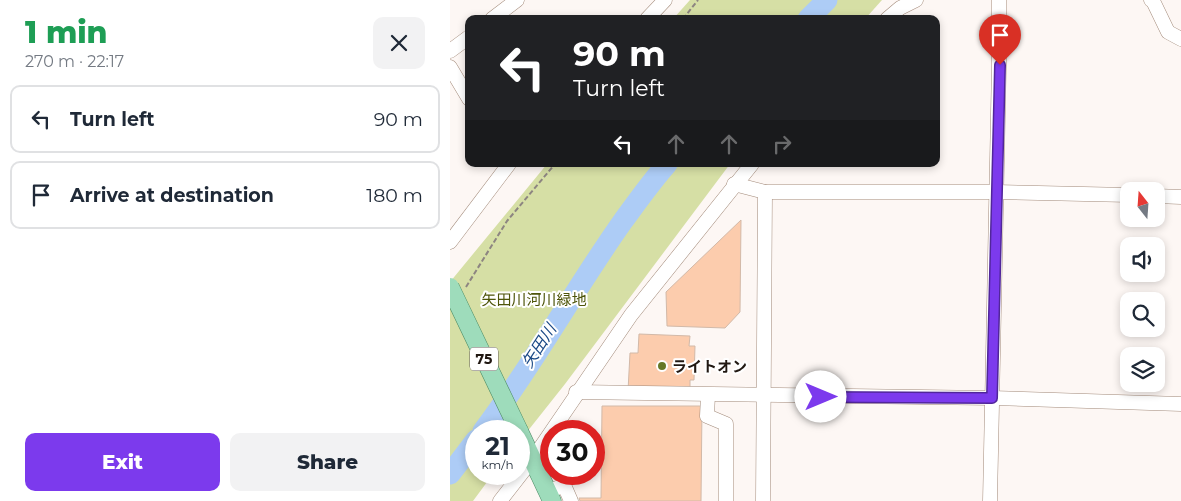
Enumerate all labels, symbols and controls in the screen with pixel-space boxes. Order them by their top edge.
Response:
text: 1 min [25,14,108,51]
pin [979,14,1021,65]
button: close [373,17,425,69]
icon: arrive [986,21,1014,49]
text: 90 m [573,32,666,75]
icon: left [490,35,555,100]
text: 270 m · 22:17 [25,52,124,71]
text: Turn left [573,75,665,102]
icon: left [27,105,55,133]
text: Turn left [70,108,155,131]
text: 90 m [374,108,423,131]
icon: left [609,130,637,158]
icon: ahead [662,130,690,158]
icon: ahead [715,130,743,158]
icon: right [768,130,796,158]
icon: arrive [27,181,55,209]
north arrow [1120,182,1165,228]
map controls [1120,182,1165,392]
text: Arrive at destination [70,184,274,207]
text: 180 m [366,184,423,207]
button: sound [1120,237,1165,282]
park label: 矢田川河川緑地 [481,290,587,309]
button: search [1120,292,1165,337]
water label: 矢田川 [518,319,561,371]
button: layers [1120,347,1165,392]
road number: 75 [470,348,498,370]
place label: ライトオン [672,357,747,376]
marker: ライトオン [656,360,668,372]
position arrow [794,370,846,422]
speed limit sign: 30 [540,420,605,485]
text: 21 [485,431,510,461]
button: Exit [25,433,220,491]
button: Share [230,433,425,491]
text: km/h [481,457,514,472]

